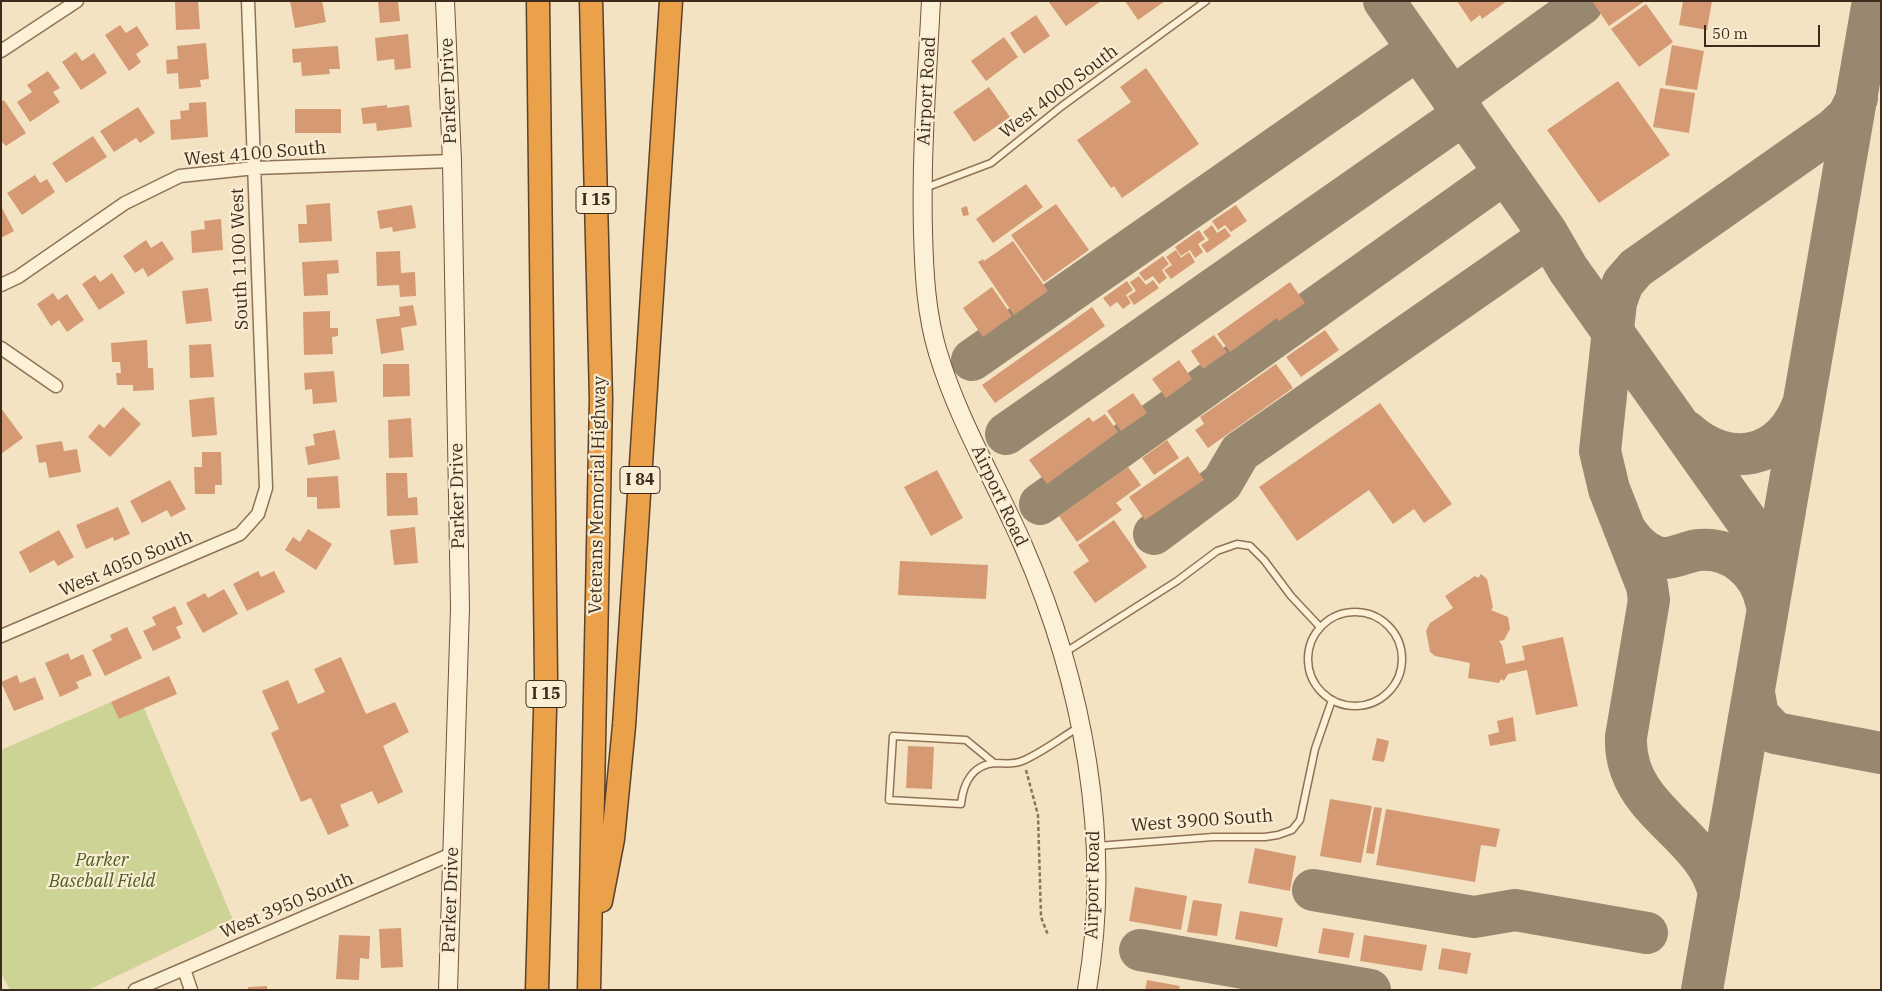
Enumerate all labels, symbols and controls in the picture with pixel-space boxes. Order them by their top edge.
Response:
scale bar [1707,15,1823,47]
text: 50 m [1712,24,1748,43]
street label: Airport Road [913,36,941,146]
street label: Parker Drive [436,38,462,144]
street label: West 4000 South [996,41,1122,143]
street label: West 4100 South [183,137,327,171]
road number: I 15 [576,186,616,214]
street label: South 1100 West [227,188,253,330]
street label: Veterans Memorial Highway [585,376,611,614]
street label: Airport Road [966,442,1032,550]
street label: Parker Drive [446,443,470,549]
road number: I 84 [620,466,660,494]
street label: West 4050 South [56,526,196,602]
road number: I 15 [526,681,566,708]
street label: West 3900 South [1130,805,1274,837]
street label: Airport Road [1081,830,1105,940]
street label: Parker Drive [438,847,464,953]
park label: Parker Baseball Field [49,850,155,892]
street label: West 3950 South [217,868,357,944]

